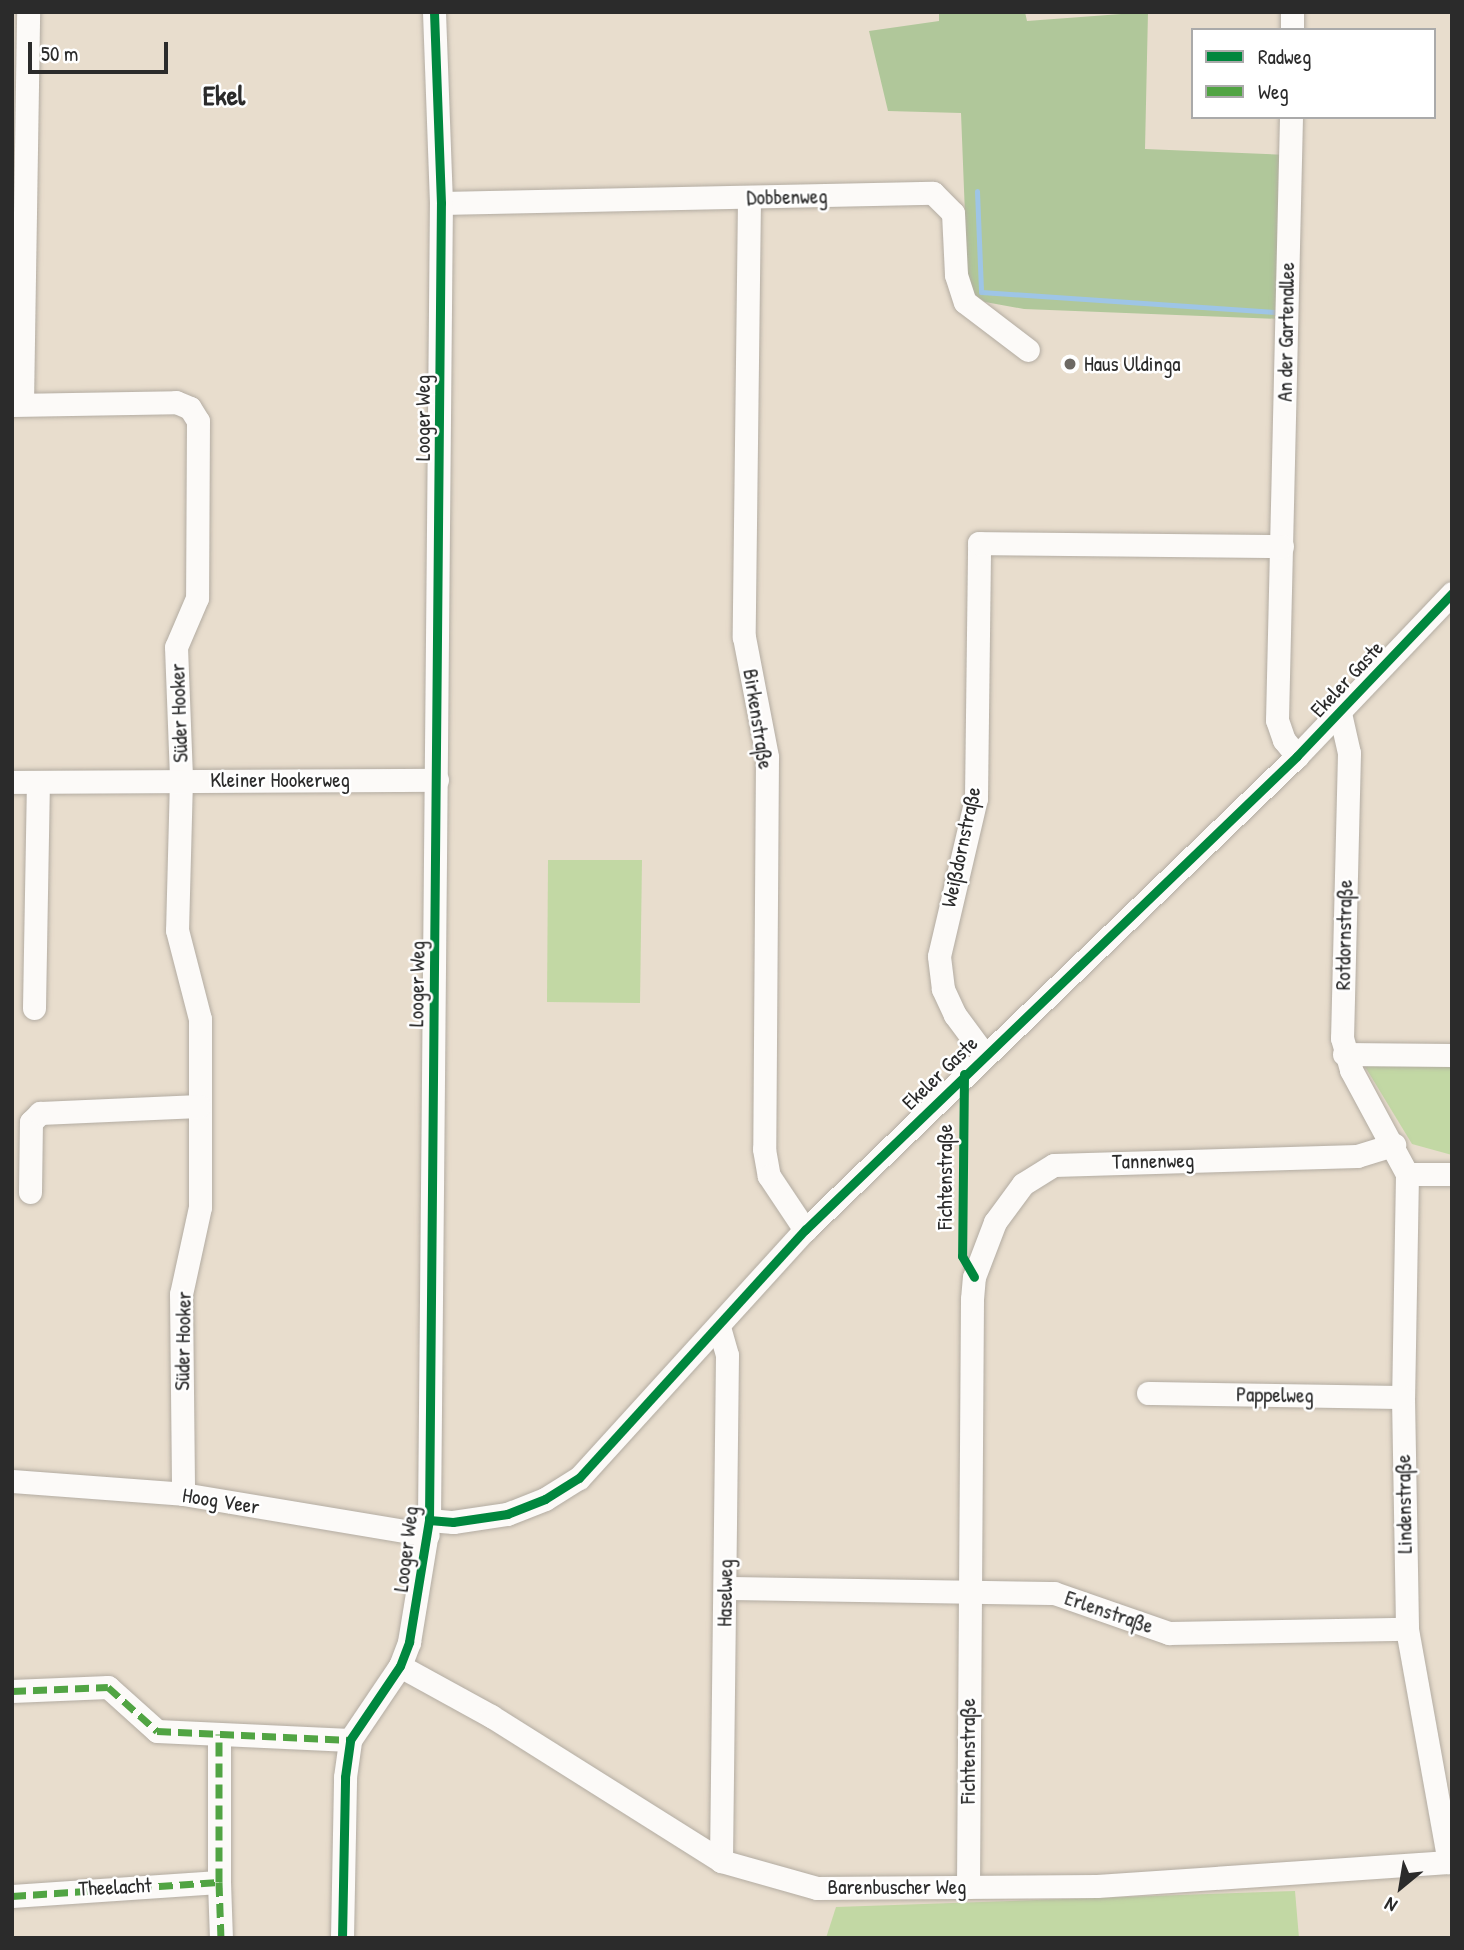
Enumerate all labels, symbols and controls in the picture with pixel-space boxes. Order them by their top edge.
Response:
scale bar [32,28,172,72]
legend [1191,28,1436,119]
text: 50 m [41,39,78,68]
text: Radweg [1258,42,1311,71]
text: Weg [1258,77,1289,106]
district label: Ekel [203,78,245,112]
street label: Dobbenweg [746,184,828,210]
street label: An der Gartenallee [1272,262,1300,402]
place label: Haus Uldinga [1084,351,1180,377]
marker: Haus Uldinga [1062,356,1078,372]
street label: Looger Weg [410,375,436,461]
street label: Ekeler Gaste [1305,636,1389,722]
street label: Süder Hooker [165,663,193,763]
street label: Birkenstraße [738,667,778,771]
street label: Kleiner Hookerweg [210,767,350,793]
street label: Weißdornstraße [936,785,986,909]
street label: Rotdornstraße [1330,880,1358,990]
street label: Looger Weg [404,941,430,1027]
street label: Ekeler Gaste [897,1031,983,1115]
street label: Fichtenstraße [932,1124,958,1230]
street label: Tannenweg [1112,1148,1194,1174]
street label: Süder Hooker [170,1291,196,1391]
street label: Pappelweg [1236,1382,1314,1408]
street label: Lindenstraße [1391,1454,1417,1554]
street label: Hoog Veer [181,1482,261,1520]
street label: Looger Weg [388,1505,424,1593]
street label: Haselweg [712,1559,738,1627]
street label: Erlenstraße [1061,1585,1157,1639]
street label: Fichtenstraße [955,1698,981,1804]
north arrow [1366,1852,1436,1922]
street label: Theelacht [78,1872,152,1902]
street label: Barenbuscher Weg [828,1874,966,1900]
text: N [1380,1891,1401,1919]

